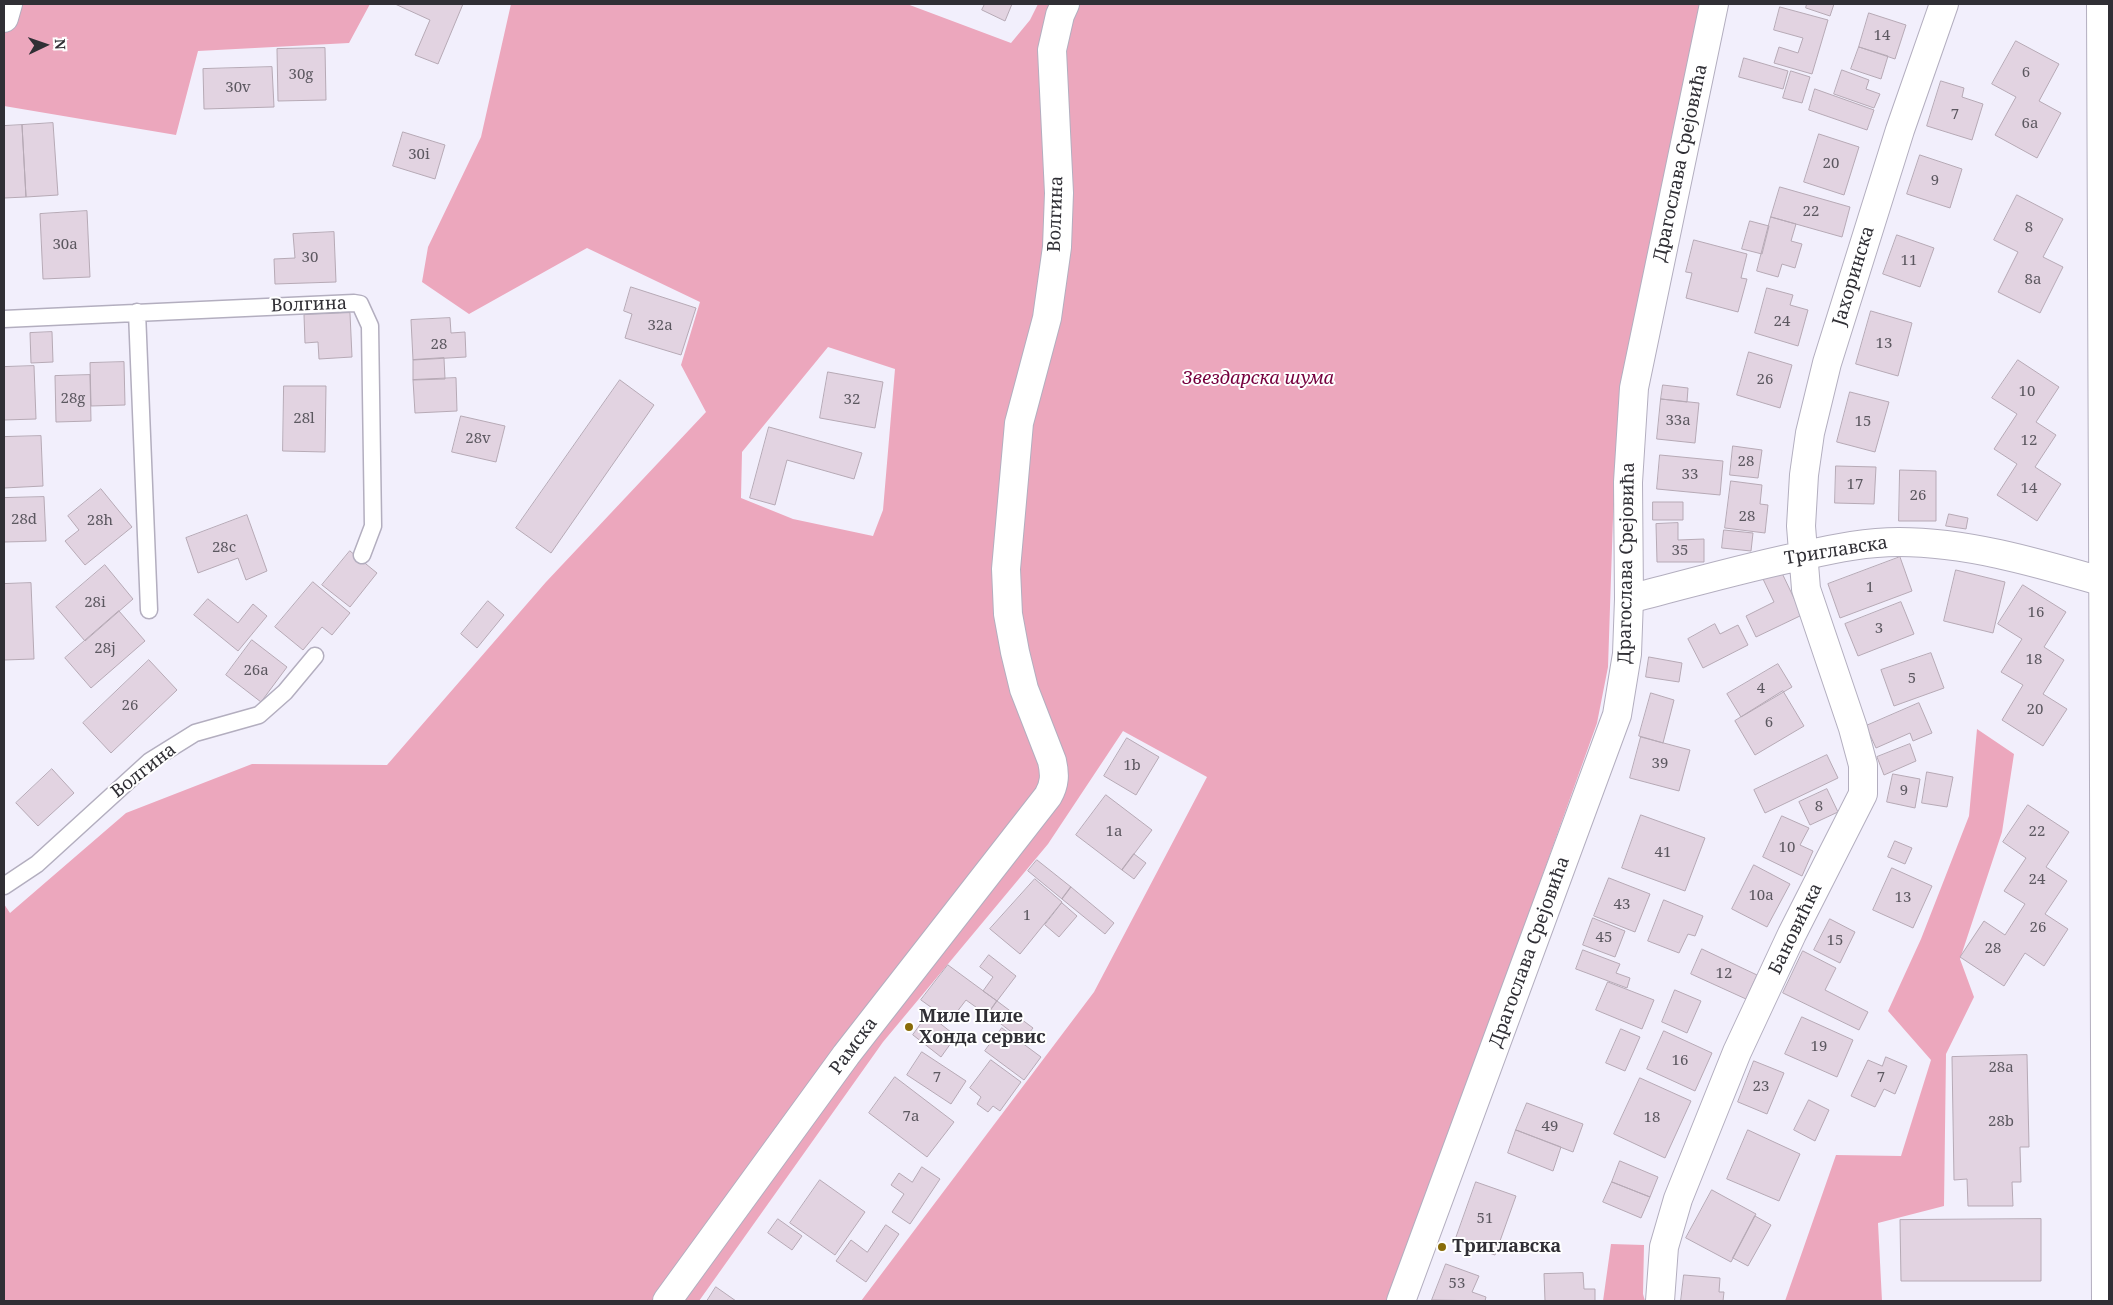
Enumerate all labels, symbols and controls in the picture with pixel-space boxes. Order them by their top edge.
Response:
north arrow [20,20,70,70]
house number: 14 [1874,27,1890,45]
text: N [51,38,70,50]
street label: Драгослава Срејовића [1649,62,1713,264]
house number: 6 [2022,64,2030,82]
house number: 30g [289,66,313,84]
house number: 30v [225,79,251,97]
house number: 7 [1951,106,1959,124]
house number: 6a [2022,115,2038,133]
house number: 30i [408,146,430,164]
house number: 20 [1823,155,1839,173]
house number: 9 [1931,172,1939,190]
street label: Волгина [1044,176,1068,252]
house number: 22 [1803,203,1819,221]
house number: 8 [2025,219,2033,237]
street label: Јахоринска [1829,224,1879,328]
house number: 30a [52,236,78,254]
house number: 30 [302,249,318,267]
house number: 11 [1901,252,1917,270]
house number: 8a [2025,271,2041,289]
street label: Волгина [271,293,347,317]
house number: 24 [1774,313,1790,331]
house number: 32a [647,317,673,335]
house number: 13 [1876,335,1892,353]
house number: 28 [431,336,447,354]
park label: Звездарска шума [1182,368,1334,390]
house number: 26 [1757,371,1773,389]
house number: 10 [2019,383,2035,401]
house number: 28g [61,390,85,408]
house number: 32 [844,391,860,409]
house number: 28l [293,410,315,428]
house number: 33a [1665,412,1691,430]
house number: 15 [1855,413,1871,431]
house number: 28v [465,430,491,448]
house number: 12 [2021,432,2037,450]
house number: 28 [1738,453,1754,471]
street label: Драгослава Срејовића [1614,462,1640,664]
house number: 33 [1682,466,1698,484]
house number: 17 [1847,476,1863,494]
house number: 14 [2021,480,2037,498]
house number: 26 [1910,487,1926,505]
house number: 28 [1739,508,1755,526]
house number: 28d [11,511,37,529]
house number: 28h [87,512,113,530]
street label: Триглавска [1783,532,1889,570]
house number: 28c [212,539,236,557]
house number: 35 [1672,542,1688,560]
house number: 1 [1866,579,1874,597]
house number: 28i [84,594,106,612]
house number: 16 [2028,604,2044,622]
house number: 3 [1875,620,1883,638]
house number: 28j [94,640,116,658]
house number: 18 [2026,651,2042,669]
house number: 26a [243,662,269,680]
house number: 5 [1908,670,1916,688]
house number: 4 [1757,680,1765,698]
house number: 26 [122,697,138,715]
house number: 20 [2027,701,2043,719]
house number: 6 [1765,714,1773,732]
street label: Волгина [107,739,181,803]
house number: 39 [1652,755,1668,773]
house number: 1b [1123,757,1141,775]
house number: 9 [1900,782,1908,800]
house number: 8 [1815,798,1823,816]
house number: 1a [1106,823,1122,841]
house number: 22 [2029,823,2045,841]
house number: 10 [1779,839,1795,857]
house number: 41 [1655,844,1671,862]
street label: Драгослава Срејовића [1485,854,1575,1050]
house number: 24 [2029,871,2045,889]
street label: Бановићка [1765,880,1827,978]
house number: 10a [1748,887,1774,905]
house number: 13 [1895,889,1911,907]
house number: 43 [1614,896,1630,914]
house number: 1 [1023,907,1031,925]
house number: 26 [2030,919,2046,937]
house number: 45 [1596,929,1612,947]
house number: 15 [1827,932,1843,950]
house number: 28 [1985,940,2001,958]
house number: 12 [1716,965,1732,983]
place label: Миле Пиле Хонда сервис [919,1006,1046,1048]
street label: Рамска [826,1013,882,1079]
marker: Миле Пиле Хонда сервис [903,1021,915,1033]
house number: 19 [1811,1038,1827,1056]
house number: 16 [1672,1052,1688,1070]
house number: 28a [1988,1059,2014,1077]
house number: 7 [933,1069,941,1087]
house number: 7 [1877,1069,1885,1087]
house number: 23 [1753,1078,1769,1096]
house number: 7a [903,1108,919,1126]
house number: 18 [1644,1109,1660,1127]
house number: 28b [1988,1113,2014,1131]
house number: 49 [1542,1118,1558,1136]
house number: 51 [1477,1210,1493,1228]
place label: Триглавска [1452,1236,1561,1258]
marker: Триглавска [1436,1241,1448,1253]
house number: 53 [1449,1275,1465,1293]

